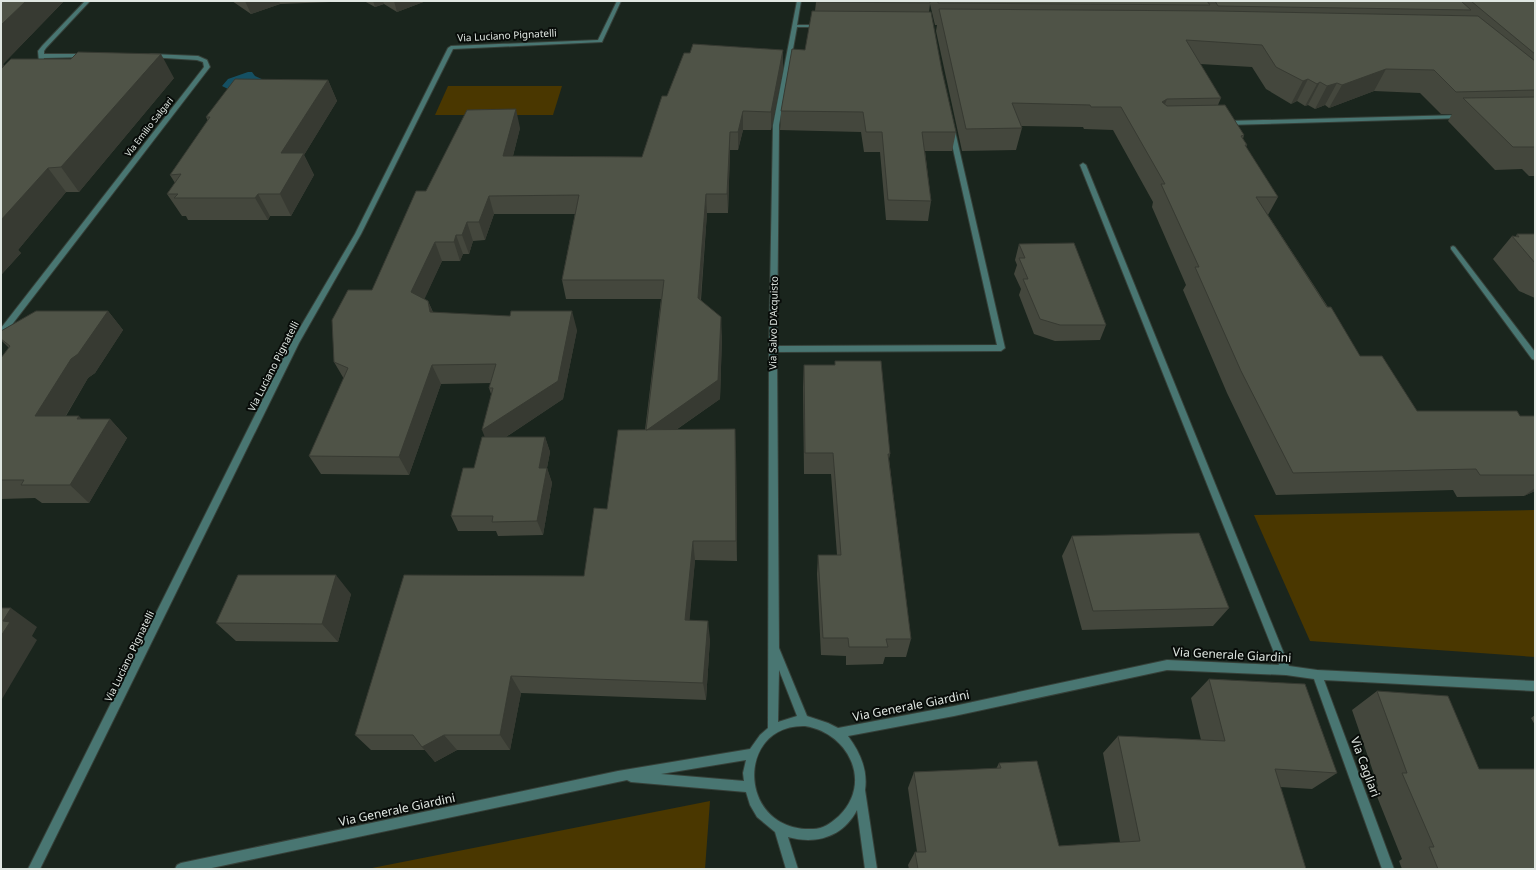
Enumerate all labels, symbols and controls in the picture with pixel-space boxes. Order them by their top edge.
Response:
street label: Via Luciano Pignatelli [457,25,557,45]
street label: Via Emilio Salgari [121,94,176,159]
street label: Via Salvo D'Acquisto [765,276,781,370]
street label: Via Luciano Pignatelli [244,318,302,414]
street label: Via Luciano Pignatelli [101,608,157,704]
street label: Via Generale Giardini [1172,643,1292,666]
street label: Via Generale Giardini [851,686,971,725]
street label: Via Cagliari [1347,734,1384,799]
street label: Via Generale Giardini [337,789,457,830]

